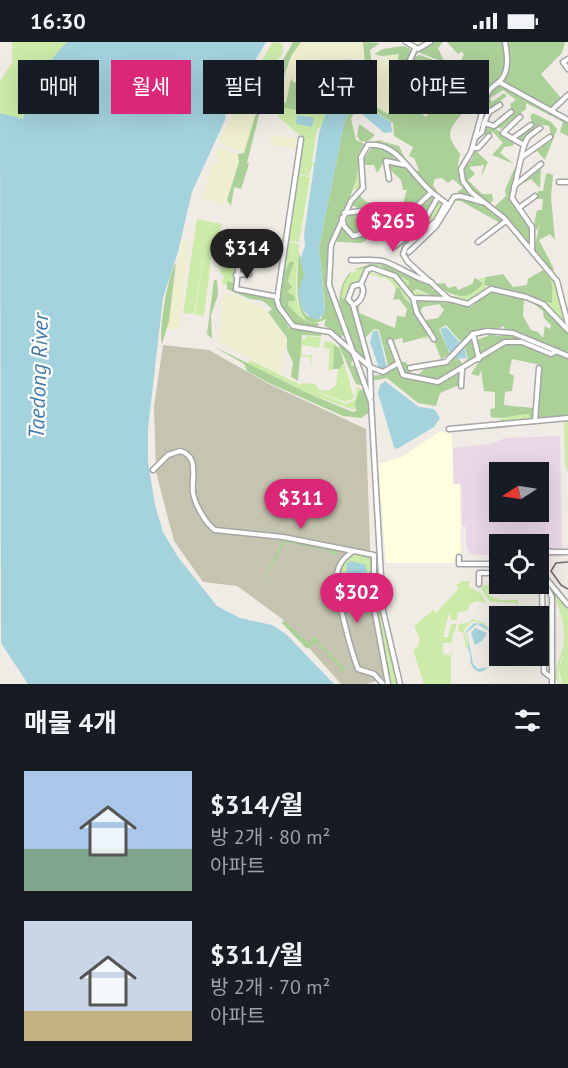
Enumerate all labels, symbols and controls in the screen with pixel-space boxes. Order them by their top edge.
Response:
text: 16:30 [30,7,86,35]
chip: 매매 [18,60,99,114]
chip: 월세 [111,60,191,114]
chip: 필터 [203,60,284,114]
chip: 신규 [296,60,377,114]
chip: 아파트 [389,60,489,114]
pin: $265 [357,202,429,253]
text: $265 [370,208,416,234]
pin: $314 [211,229,283,280]
text: $314 [224,235,270,261]
water label: Taedong River [22,311,54,439]
north arrow [489,462,549,522]
map controls [489,462,549,666]
pin: $311 [265,479,337,530]
text: $311 [278,485,324,511]
button: locate [489,534,549,594]
pin: $302 [321,573,393,624]
text: $302 [334,579,380,605]
button: layers [489,606,549,666]
icon: filters [511,704,544,737]
text: 매물 4개 [24,706,117,739]
text: $314/월 [210,788,304,821]
icon: home [72,795,144,867]
text: 방 2개 · 80 m² [210,824,330,850]
text: 아파트 [210,853,265,879]
text: $311/월 [210,938,304,971]
icon: home [72,945,144,1017]
text: 방 2개 · 70 m² [210,974,330,1000]
text: 아파트 [210,1003,265,1029]

